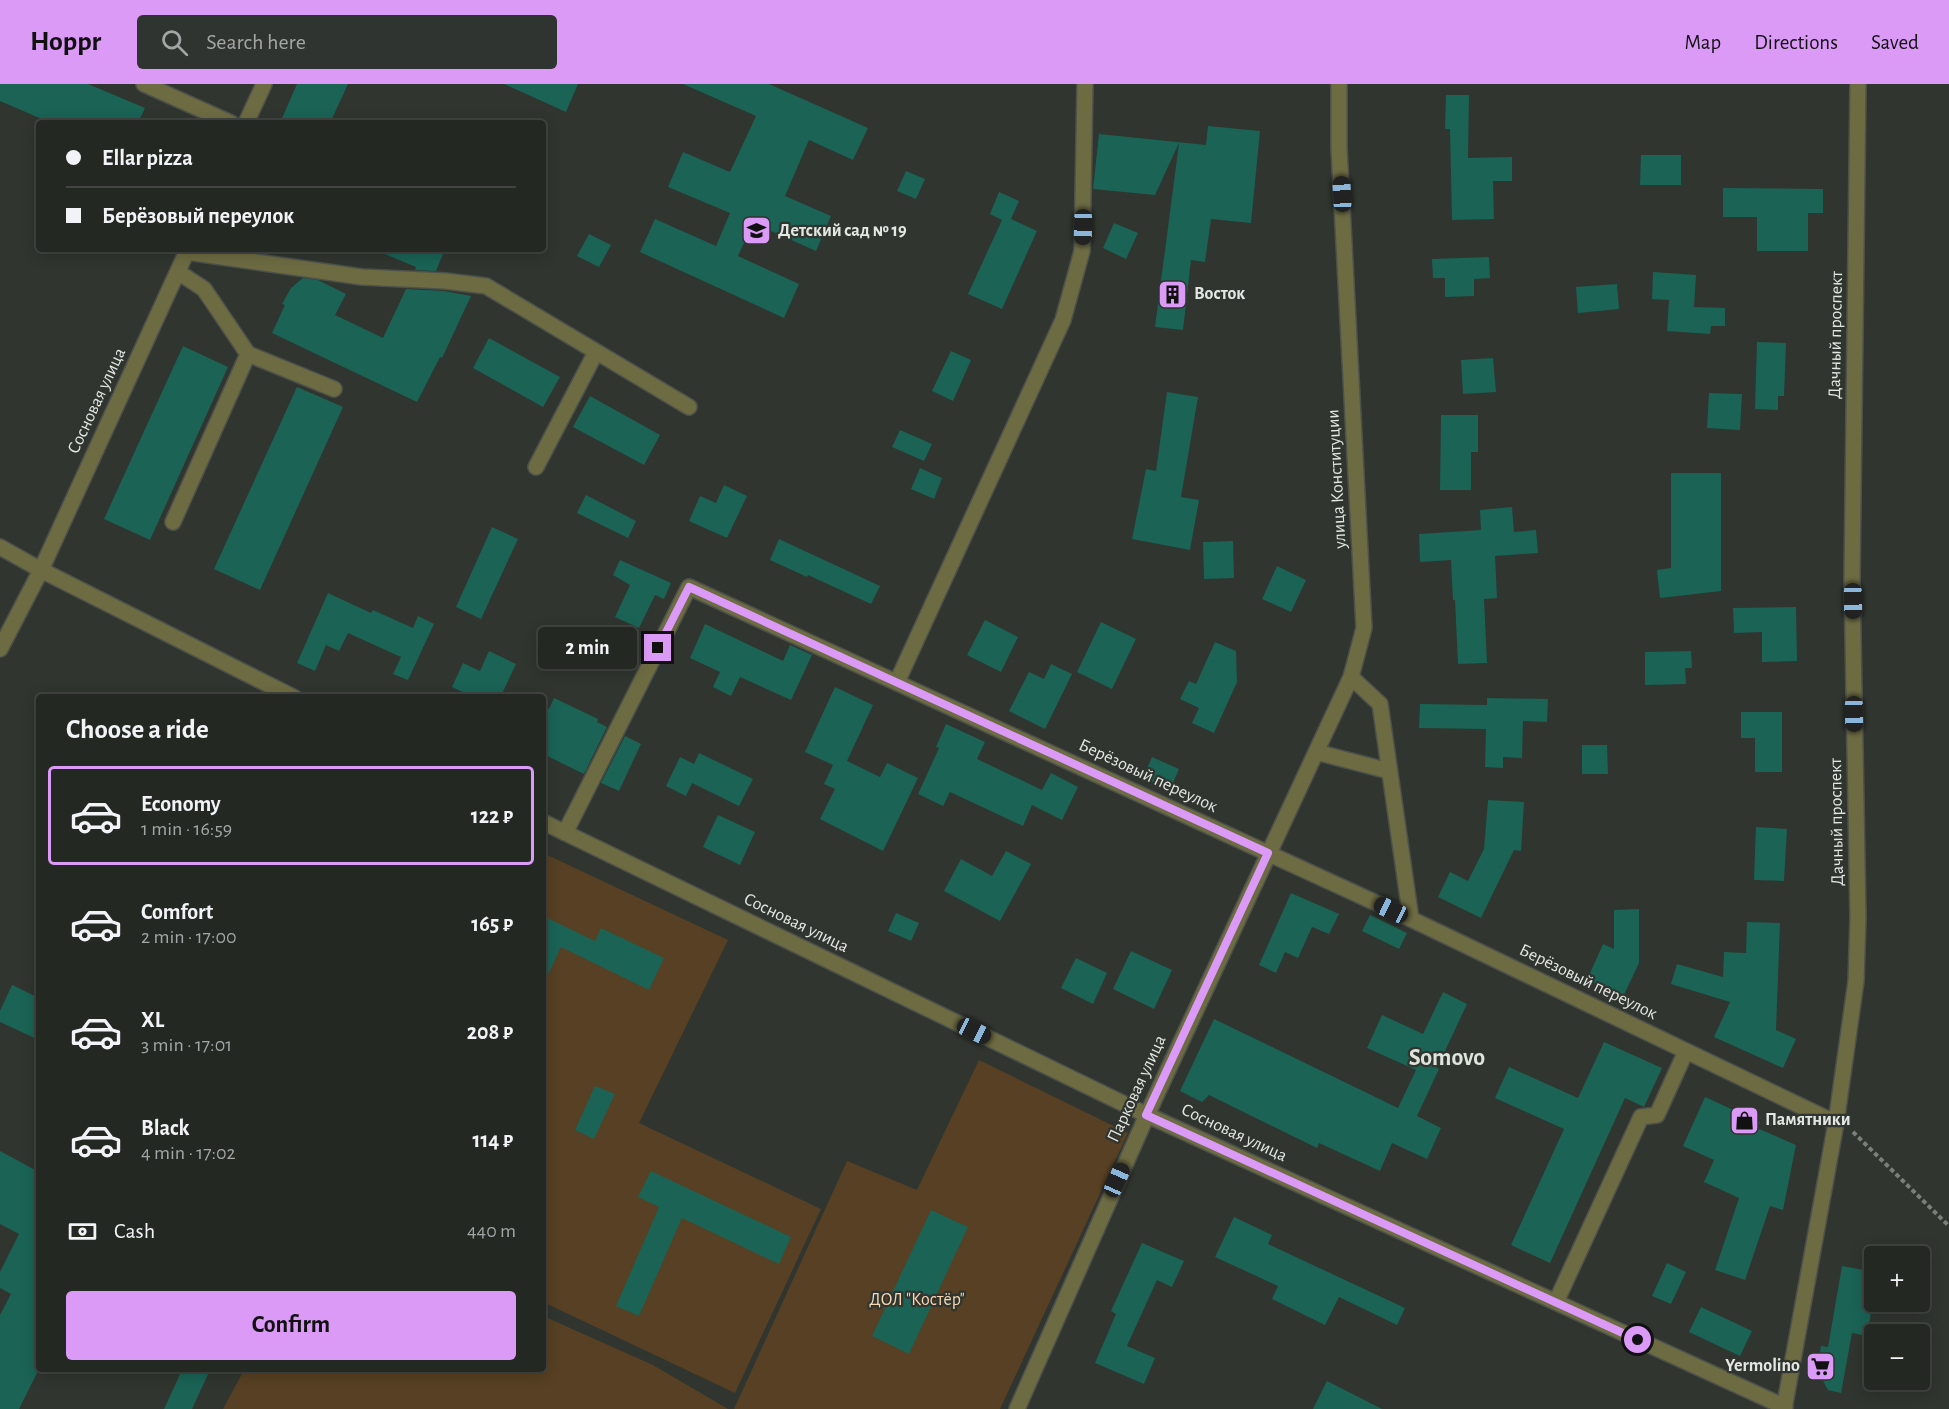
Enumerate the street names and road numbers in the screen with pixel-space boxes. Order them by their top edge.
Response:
street label: Дачный проспект [1826,270,1846,399]
street label: Сосновая улица [65,345,129,457]
street label: улица Конституции [1324,409,1350,550]
street label: Берёзовый переулок [1076,736,1221,816]
street label: Дачный проспект [1827,757,1847,886]
street label: Сосновая улица [741,890,851,956]
street label: Берёзовый переулок [1516,941,1660,1023]
street label: Парковая улица [1104,1033,1170,1145]
street label: Сосновая улица [1178,1101,1290,1165]

